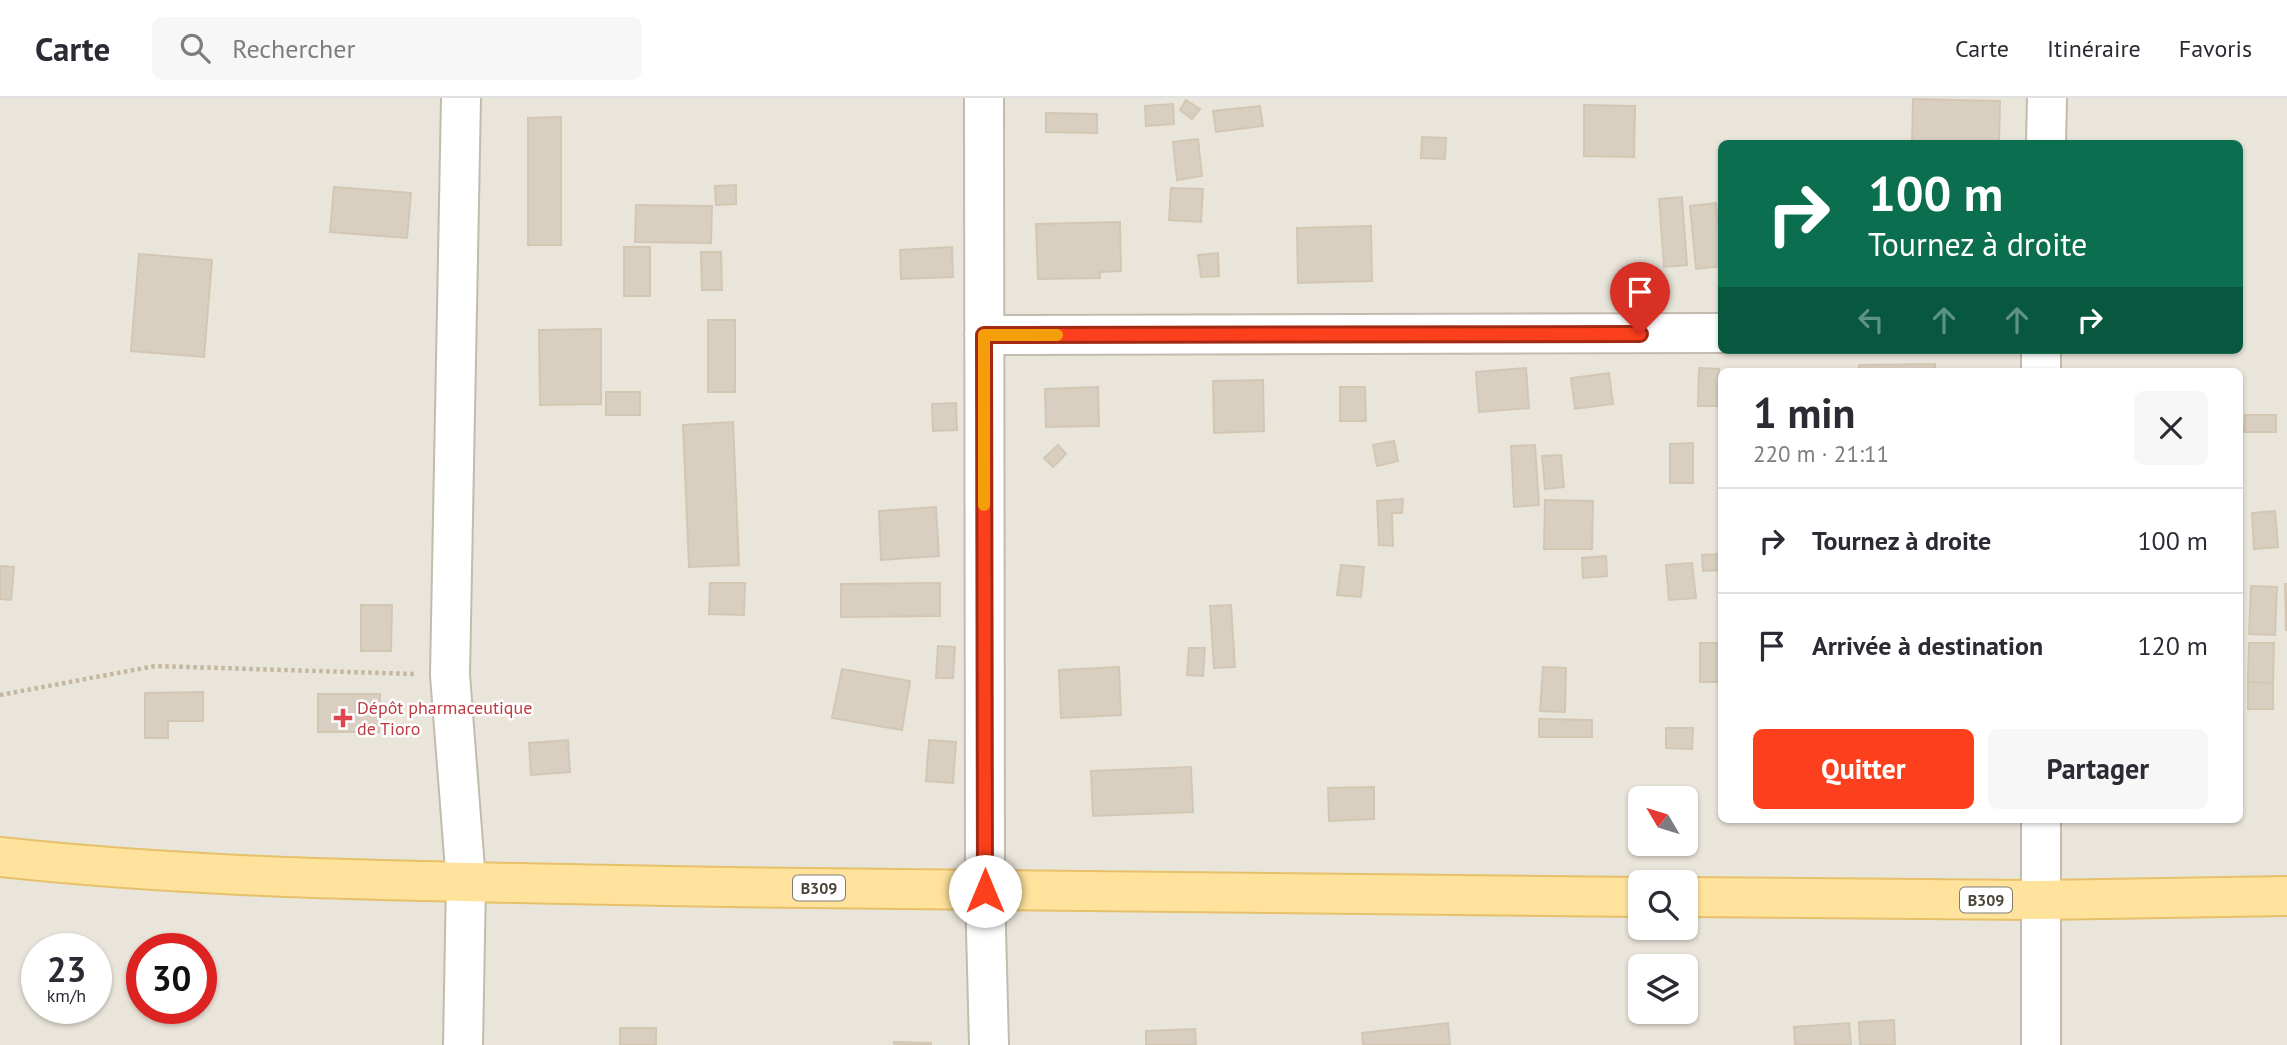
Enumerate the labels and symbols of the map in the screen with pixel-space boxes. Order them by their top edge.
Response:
pin [1610,262,1670,334]
place label: Dépôt pharmaceutique de Tioro [357,696,532,740]
marker: Dépôt pharmaceutique de Tioro [335,710,351,726]
north arrow [1628,786,1698,856]
position arrow [948,854,1022,928]
road number: B309 [793,876,845,901]
road number: B309 [1960,888,2012,912]
speed limit sign: 30 [126,933,217,1024]

